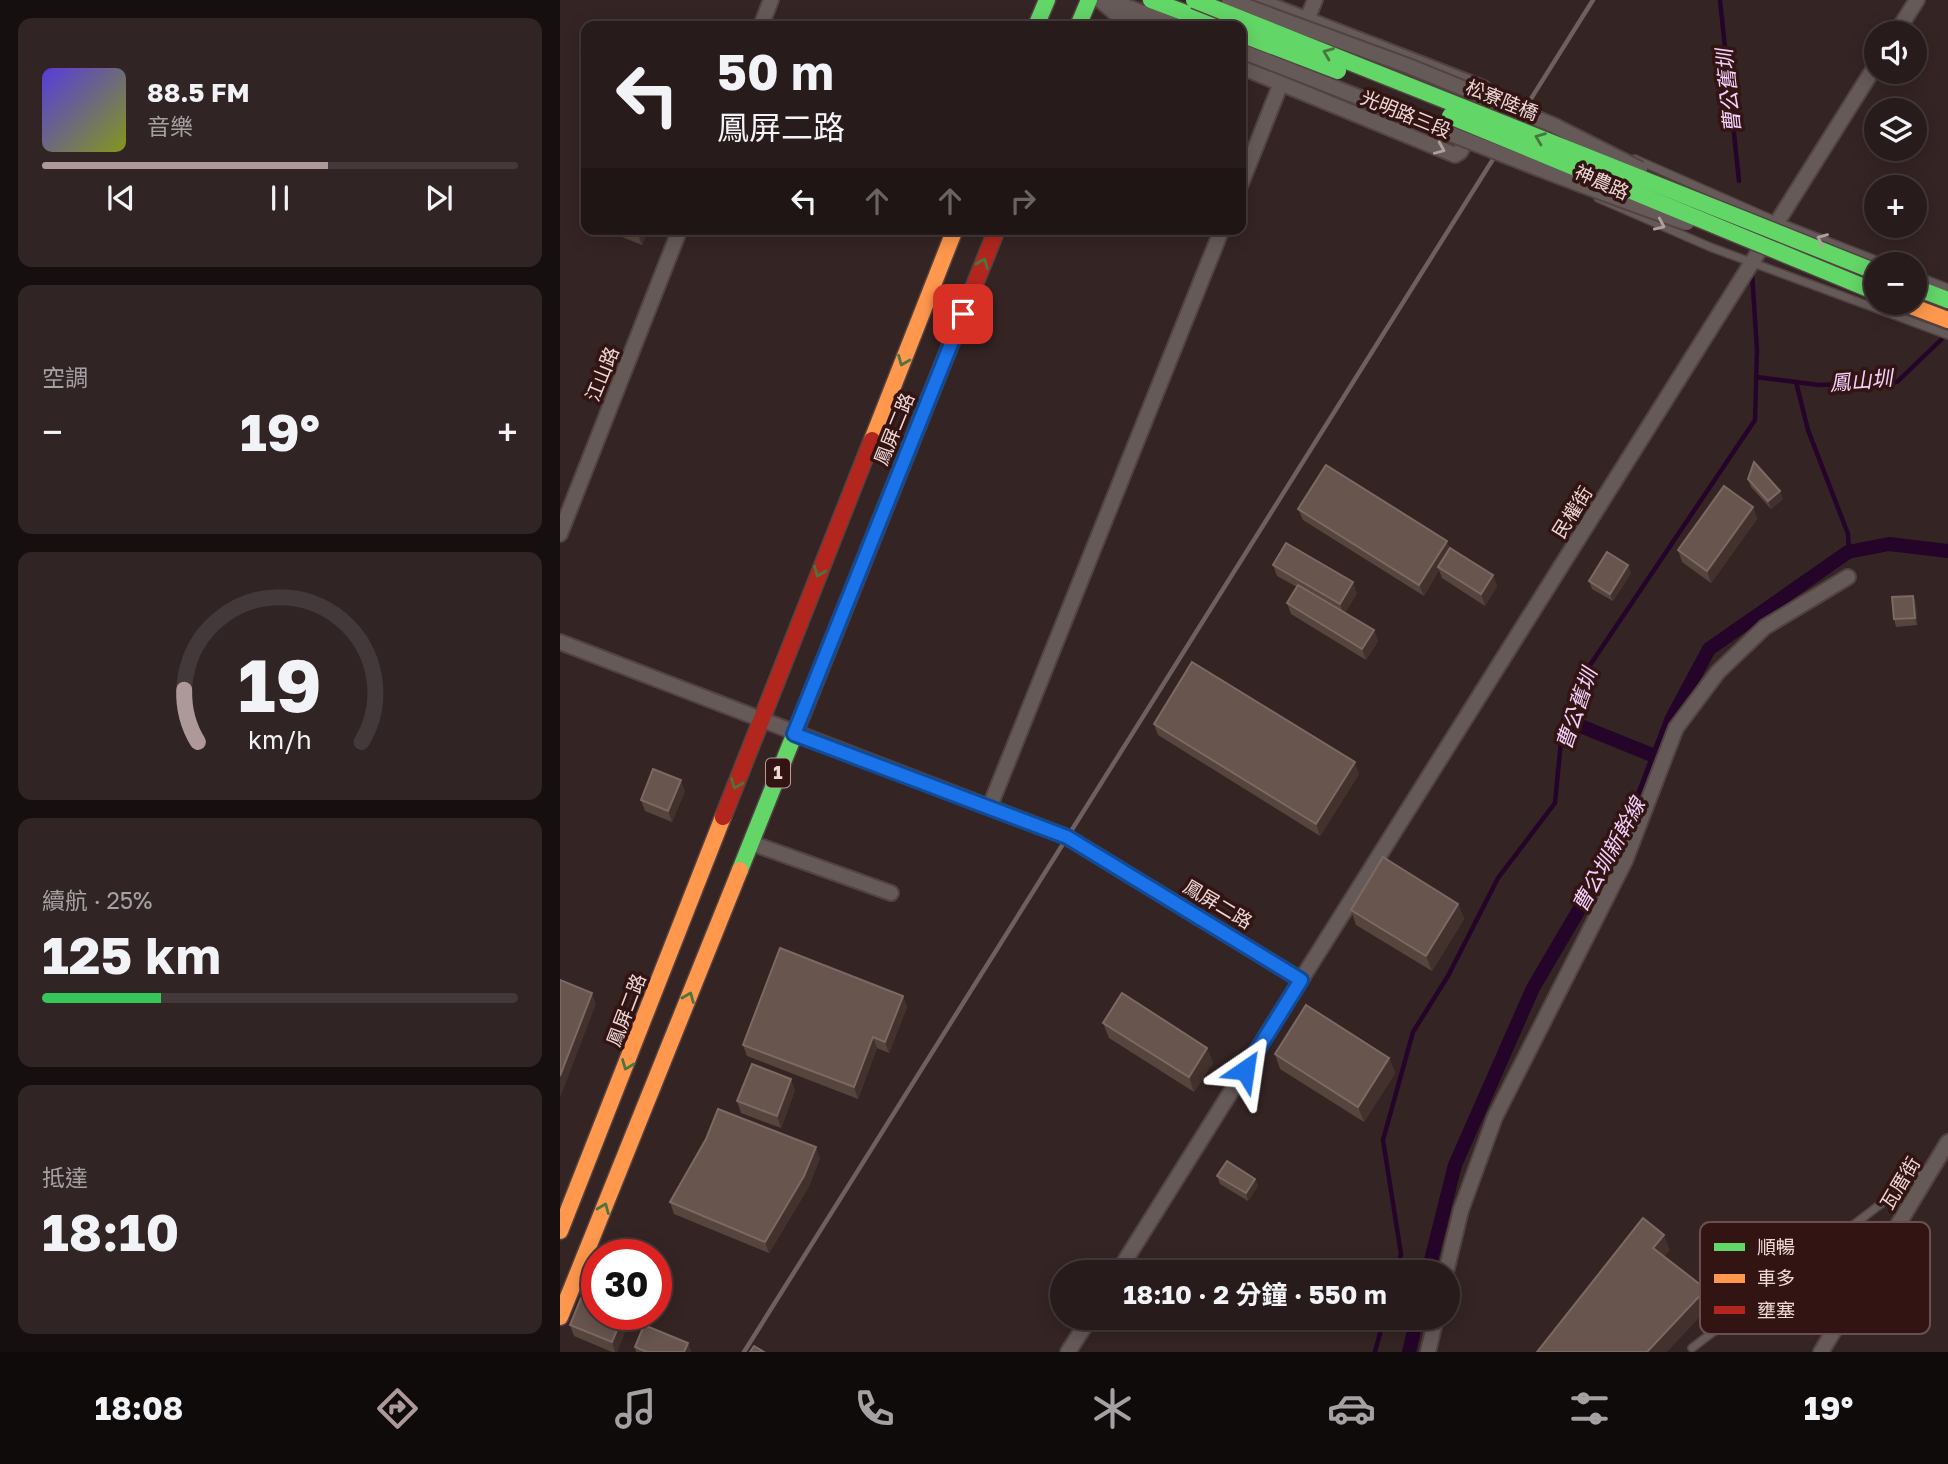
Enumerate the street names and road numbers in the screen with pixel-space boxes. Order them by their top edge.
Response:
street label: 松寮陸橋 [1463,75,1542,124]
street label: 光明路三段 [1358,85,1455,142]
street label: 神農路 [1571,159,1633,204]
street label: 江山路 [580,343,623,405]
street label: 鳳屏二路 [869,389,918,468]
street label: 民權街 [1547,481,1596,542]
road number: 1 [766,758,790,788]
street label: 鳳屏二路 [1180,874,1257,933]
street label: 鳳屏二路 [601,970,650,1049]
street label: 瓦厝街 [1875,1152,1924,1213]

